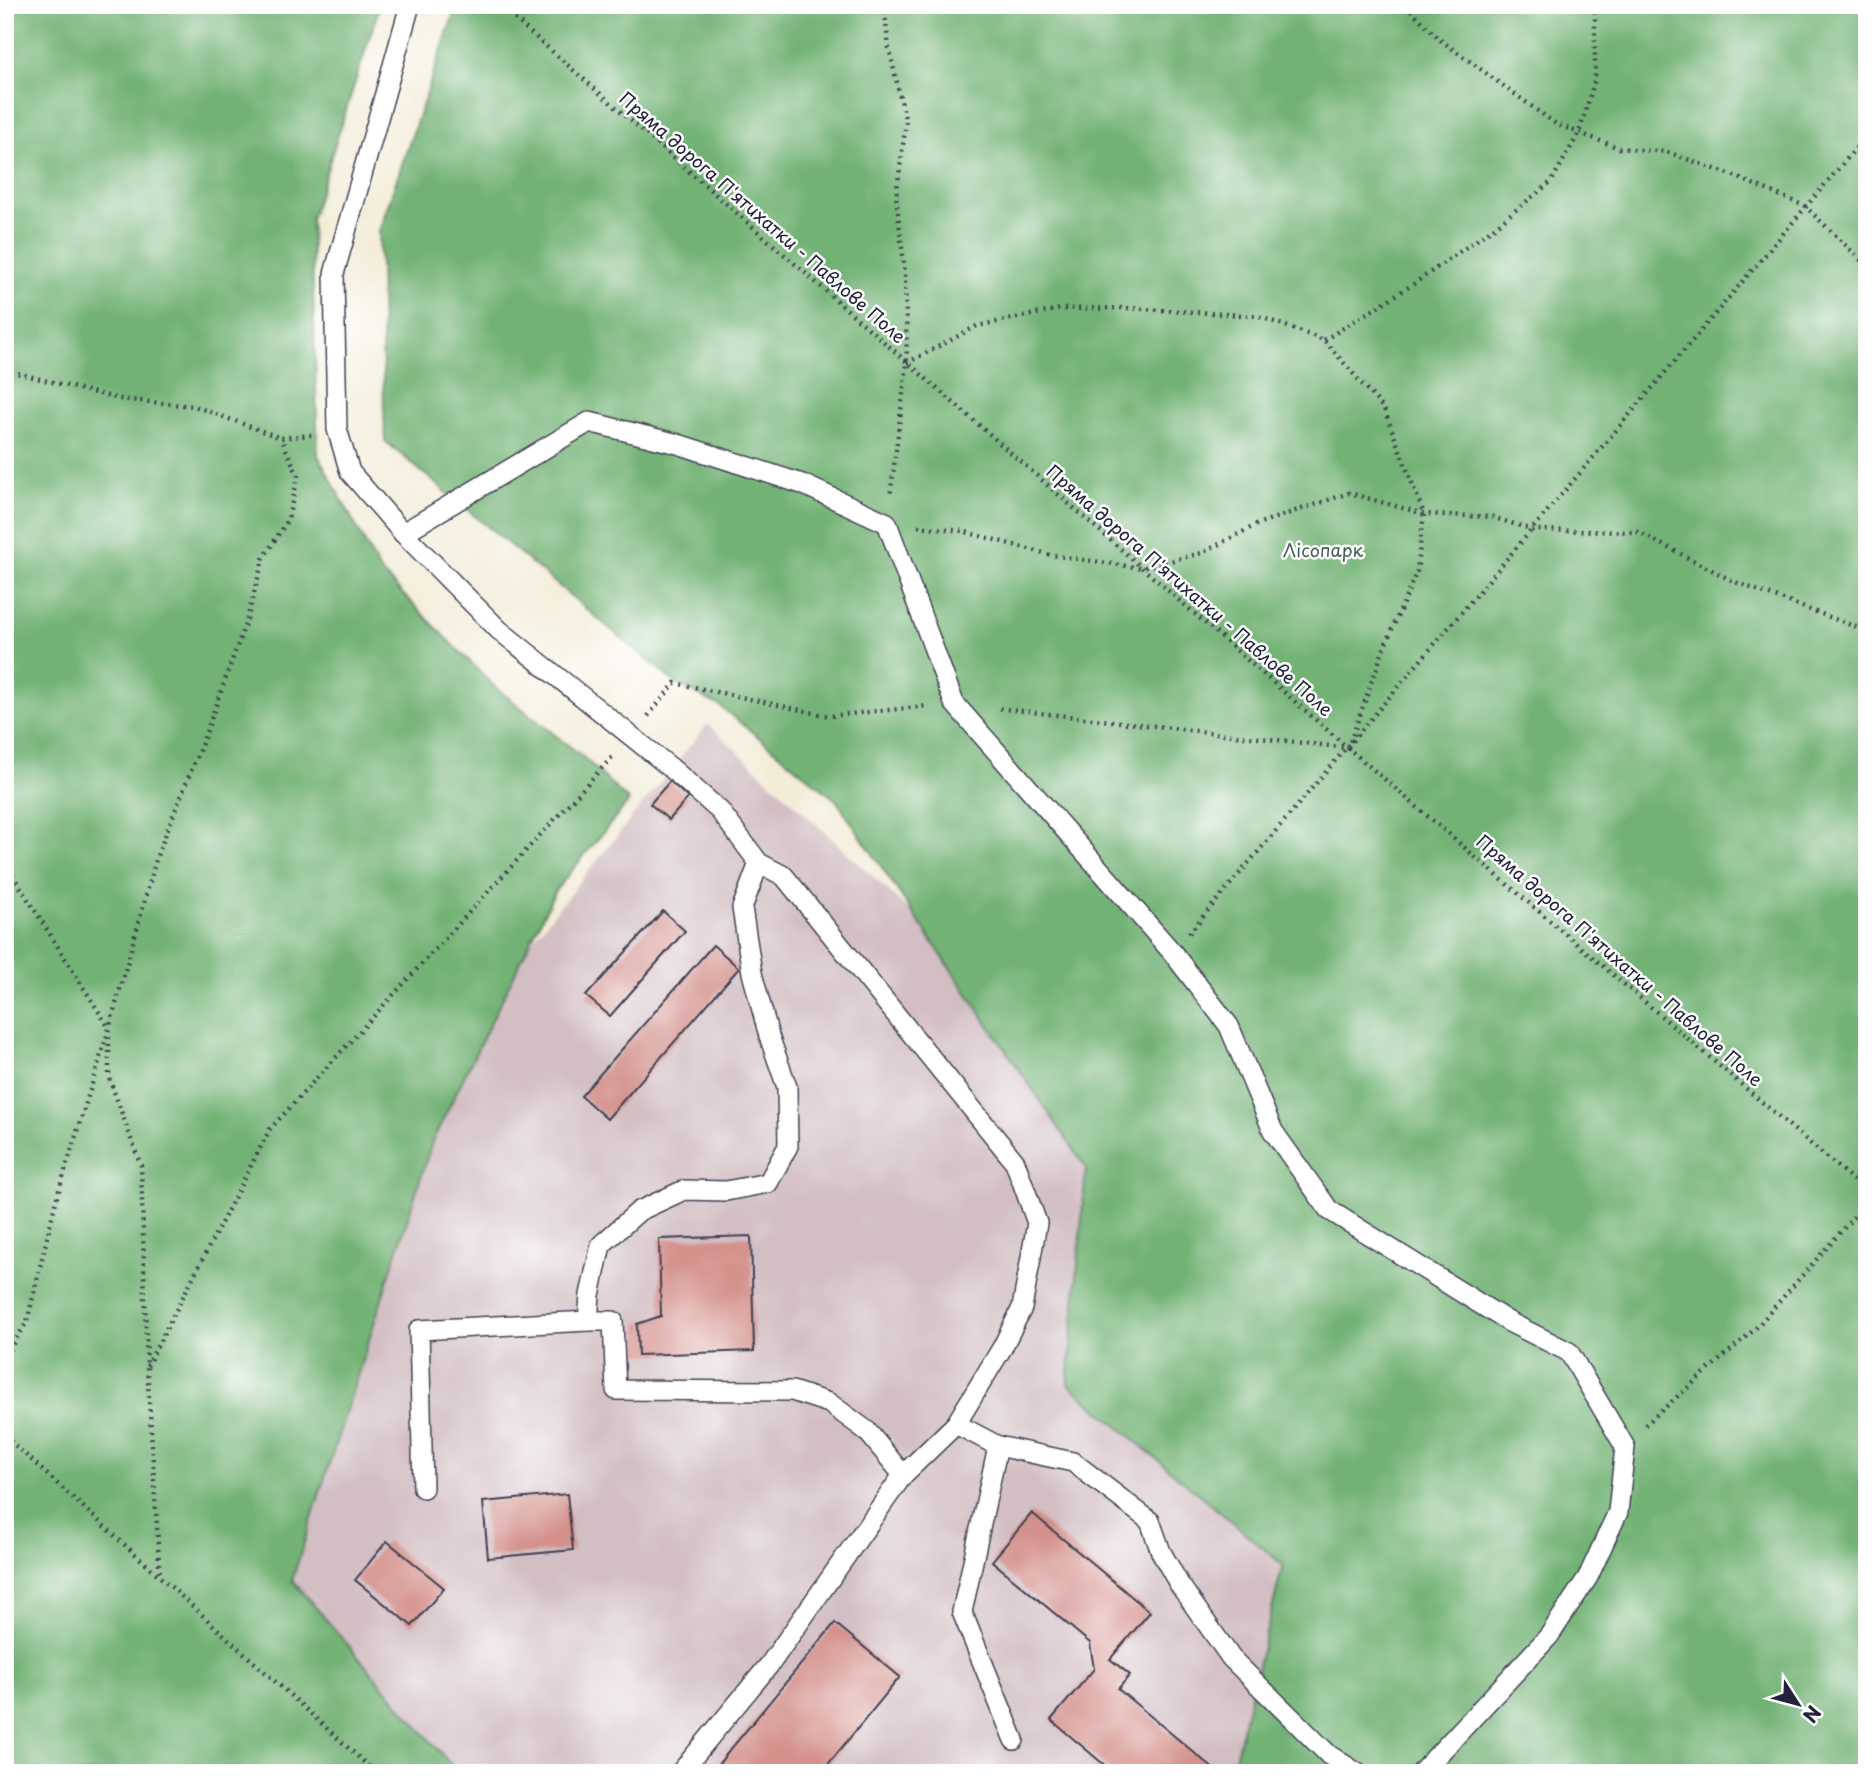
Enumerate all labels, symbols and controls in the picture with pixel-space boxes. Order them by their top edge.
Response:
street label: Пряма дорога П'ятихатки - Павлове Поле [614,85,912,349]
street label: Пряма дорога П'ятихатки - Павлове Поле [1041,458,1339,722]
park label: Лісопарк [1283,536,1364,563]
street label: Пряма дорога П'ятихатки - Павлове Поле [1471,828,1769,1092]
north arrow [1764,1670,1834,1740]
text: N [1797,1700,1828,1729]

